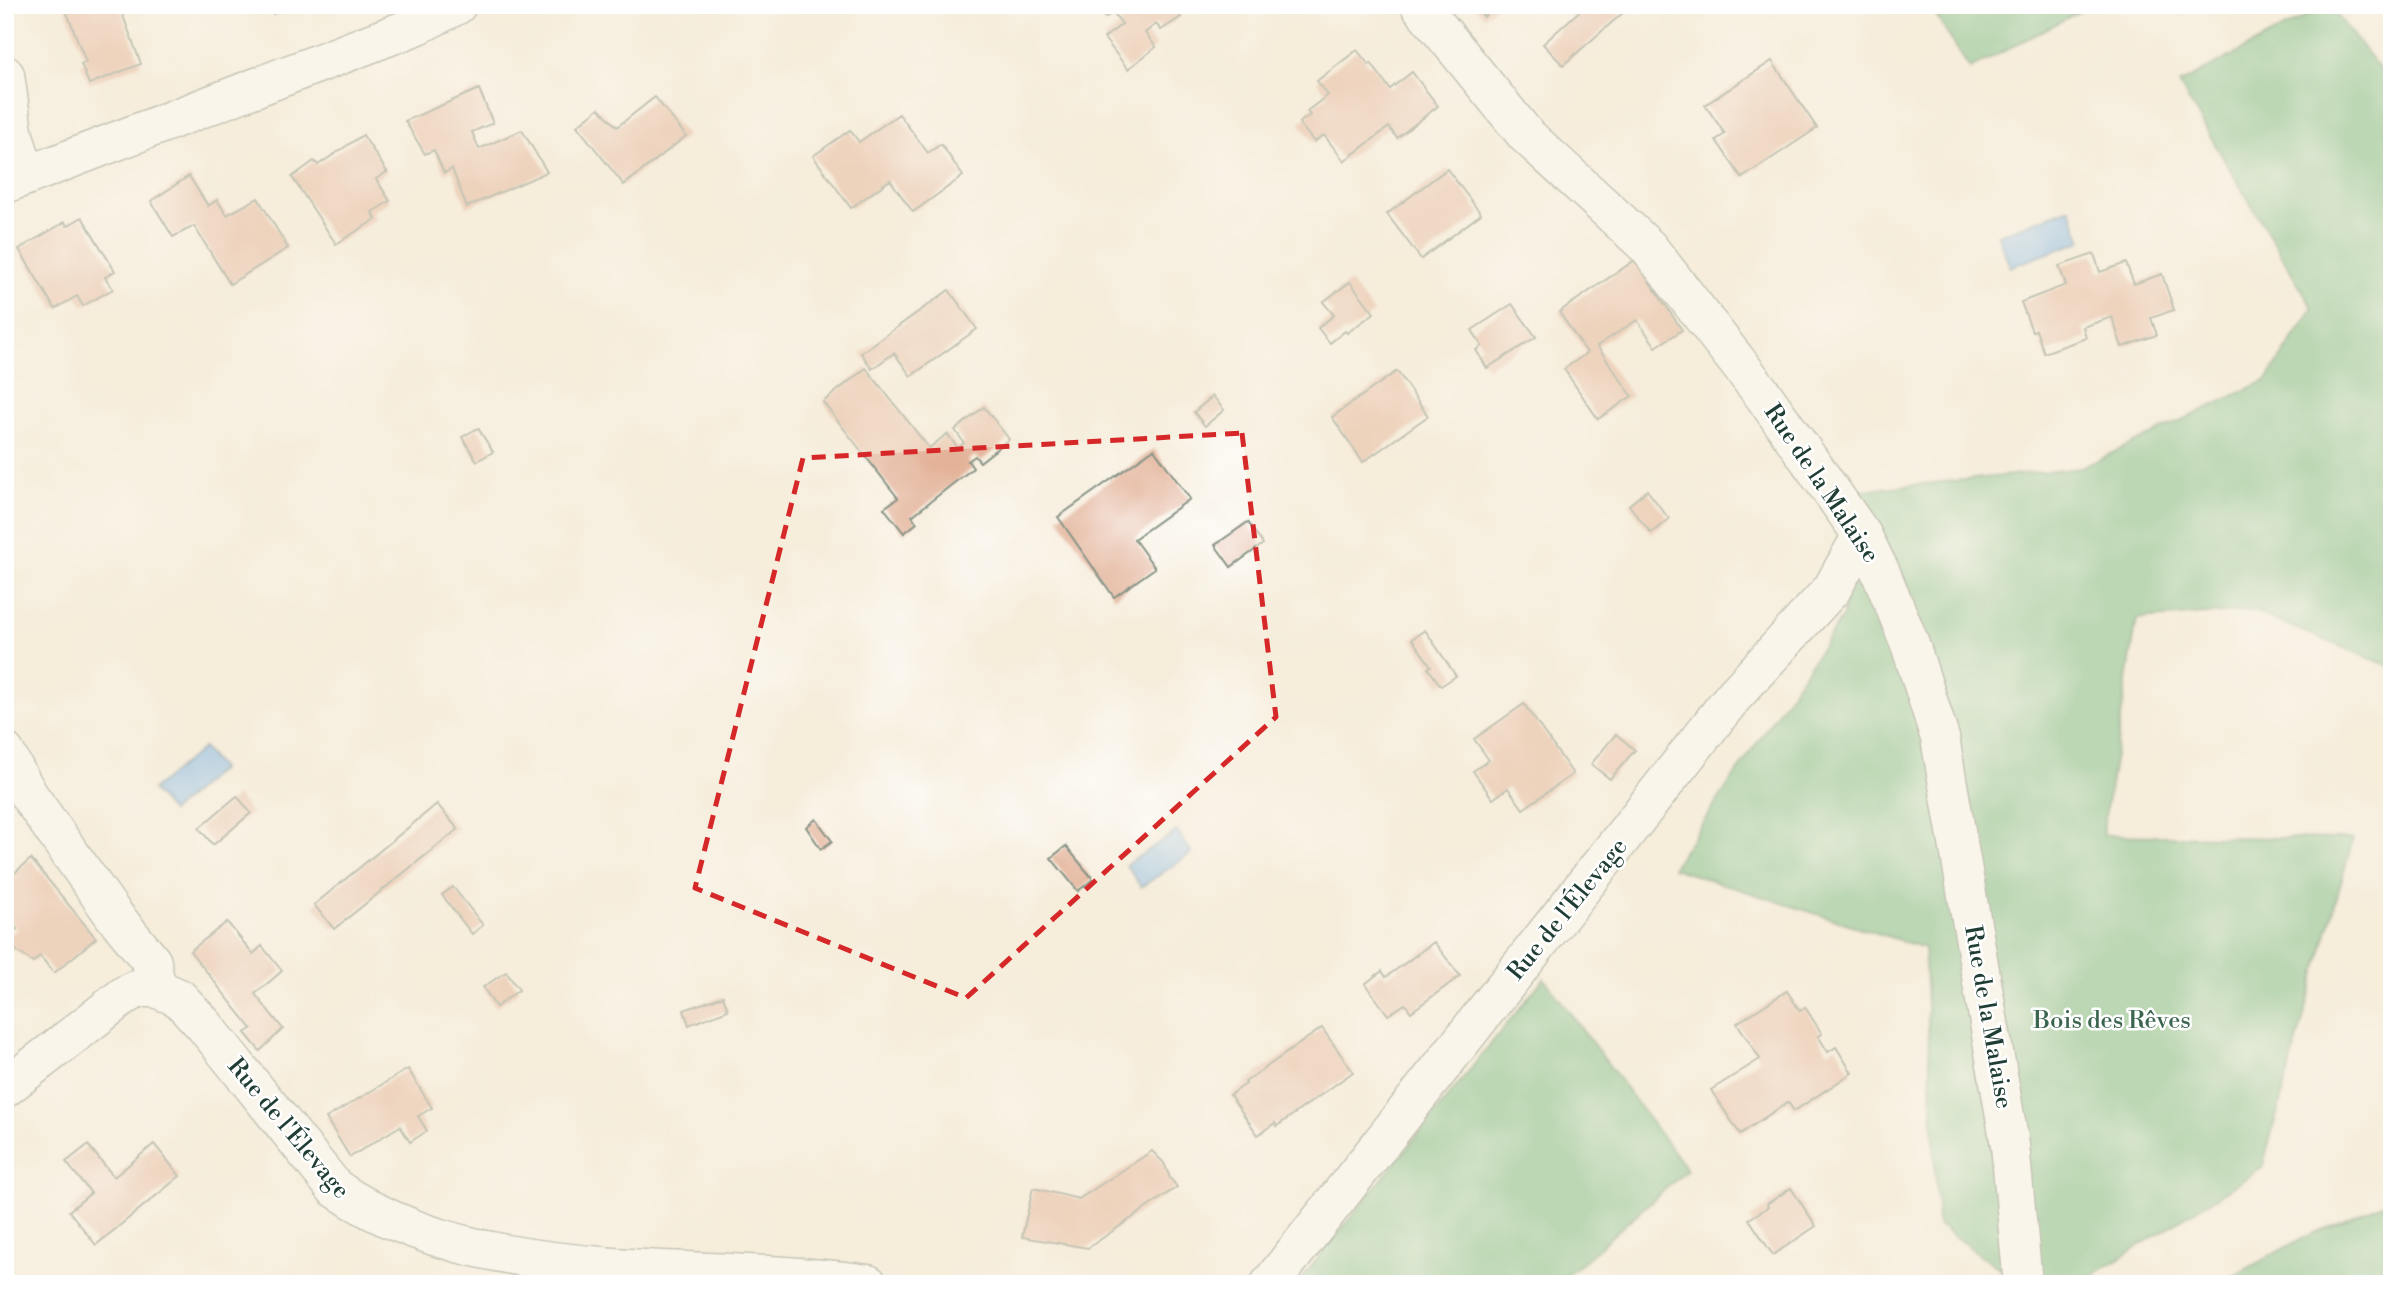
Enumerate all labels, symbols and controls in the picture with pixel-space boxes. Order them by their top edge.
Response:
street label: Rue de la Malaise [1757,398,1885,569]
street label: Rue de l'Élevage [1500,832,1634,987]
street label: Rue de la Malaise [1957,923,2019,1111]
park label: Bois des Rêves [2032,1006,2191,1036]
street label: Rue de l'Élevage [221,1052,357,1205]

